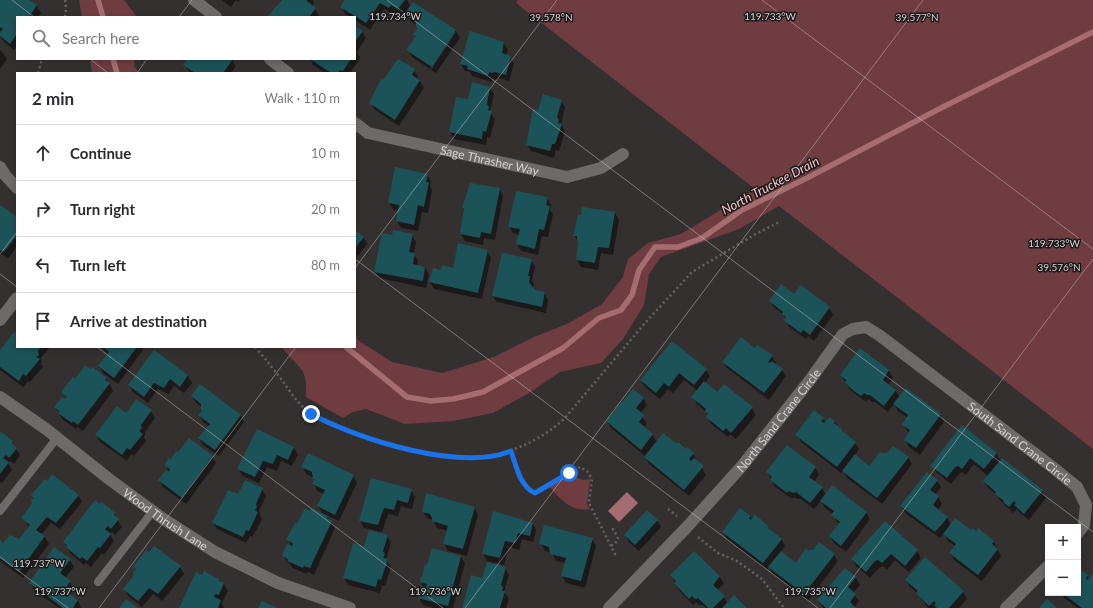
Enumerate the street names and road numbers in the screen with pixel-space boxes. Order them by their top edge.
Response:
street label: Sage Thrasher Way [439,142,541,178]
street label: North Sand Crane Circle [733,365,823,475]
street label: South Sand Crane Circle [965,398,1075,488]
street label: Wood Thrush Lane [120,485,211,553]

